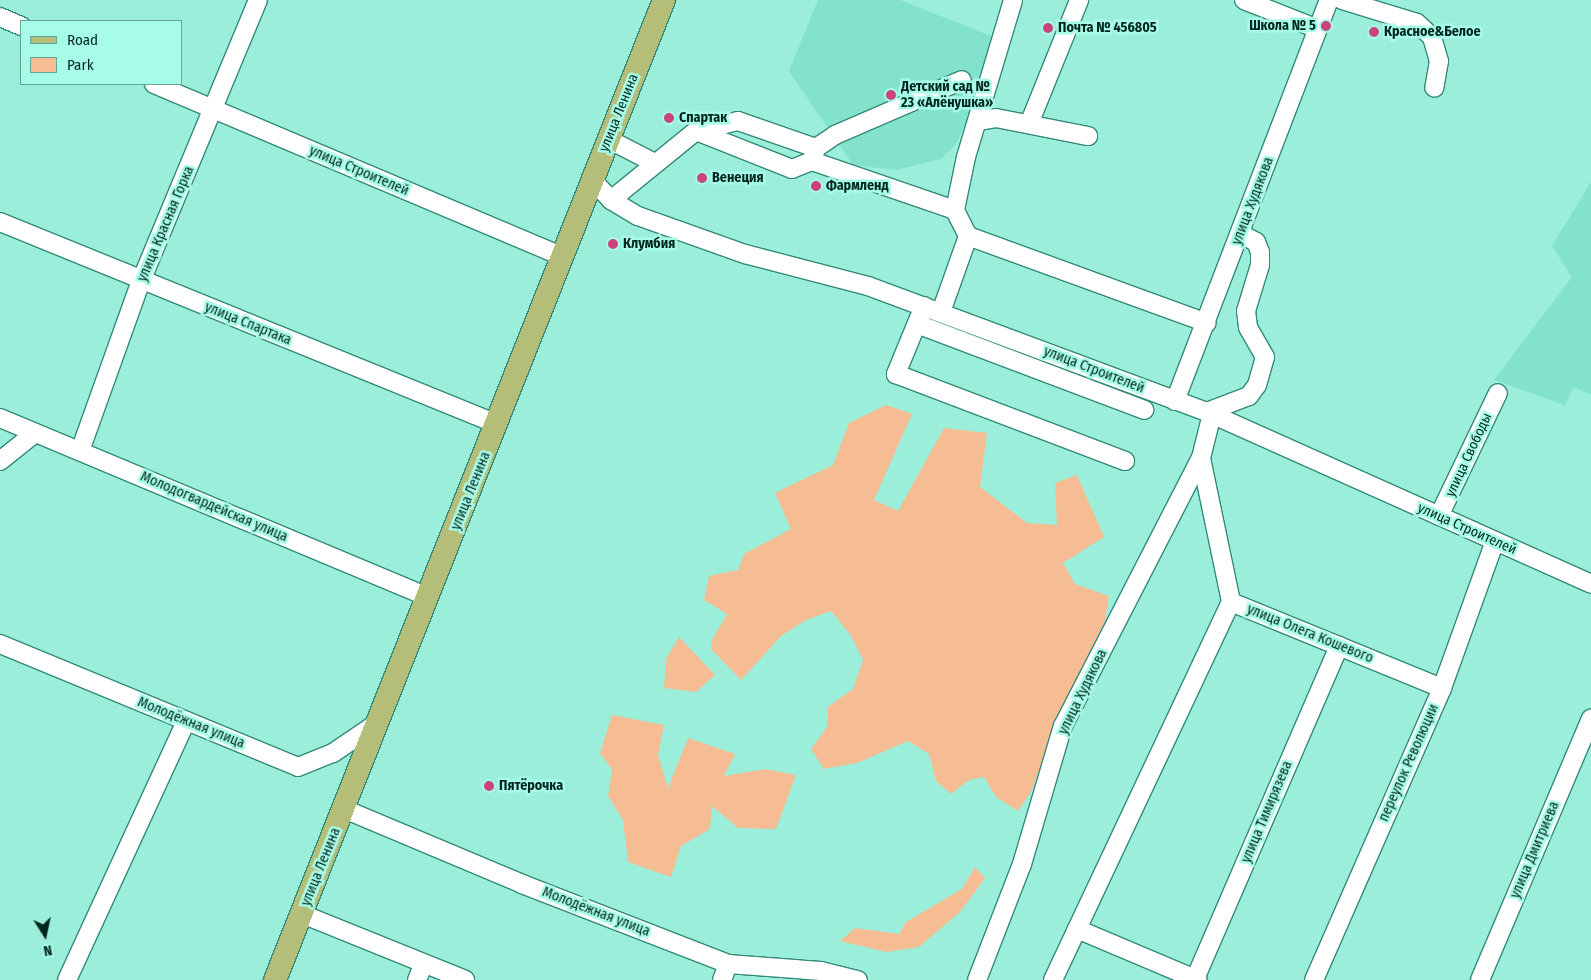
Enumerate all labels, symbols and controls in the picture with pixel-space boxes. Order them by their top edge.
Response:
place label: Школа № 5 [1249,18,1316,34]
legend [20,20,182,85]
place label: Почта № 456805 [1058,20,1157,36]
marker: Школа № 5 [1320,20,1332,32]
marker: Почта № 456805 [1042,22,1054,34]
place label: Красное&Белое [1384,24,1481,40]
marker: Красное&Белое [1368,26,1380,38]
text: Road [67,31,98,49]
text: Park [67,56,94,74]
street label: улица Ленина [596,71,642,155]
place label: Детский сад № 23 «Алёнушка» [901,79,993,111]
marker: Детский сад № 23 «Алёнушка» [885,89,897,101]
place label: Спартак [679,110,727,126]
marker: Спартак [663,112,675,124]
street label: улица Строителей [307,142,411,200]
street label: улица Худякова [1229,155,1277,247]
street label: улица Красная Горка [134,164,198,284]
place label: Венеция [712,170,764,186]
marker: Венеция [696,172,708,184]
place label: Фармленд [826,178,889,194]
marker: Фармленд [810,180,822,192]
place label: Клумбия [623,236,675,252]
marker: Клумбия [607,238,619,250]
street label: улица Спартака [202,299,294,349]
street label: улица Строителей [1041,343,1147,397]
street label: улица Свободы [1442,410,1496,500]
street label: улица Ленина [448,449,494,533]
street label: Молодогвардейская улица [138,468,290,546]
street label: улица Строителей [1415,500,1519,558]
street label: улица Олега Кошевого [1244,601,1376,667]
street label: улица Худякова [1055,647,1111,737]
street label: Молодёжная улица [135,694,247,752]
street label: переулок Революции [1376,702,1442,824]
street label: улица Тимирязева [1238,759,1296,865]
place label: Пятёрочка [499,778,563,794]
marker: Пятёрочка [483,780,495,792]
street label: улица Дмитриева [1507,799,1563,901]
street label: улица Ленина [298,825,344,909]
street label: Молодёжная улица [540,884,652,940]
north arrow [20,910,70,960]
text: N [42,941,53,959]

